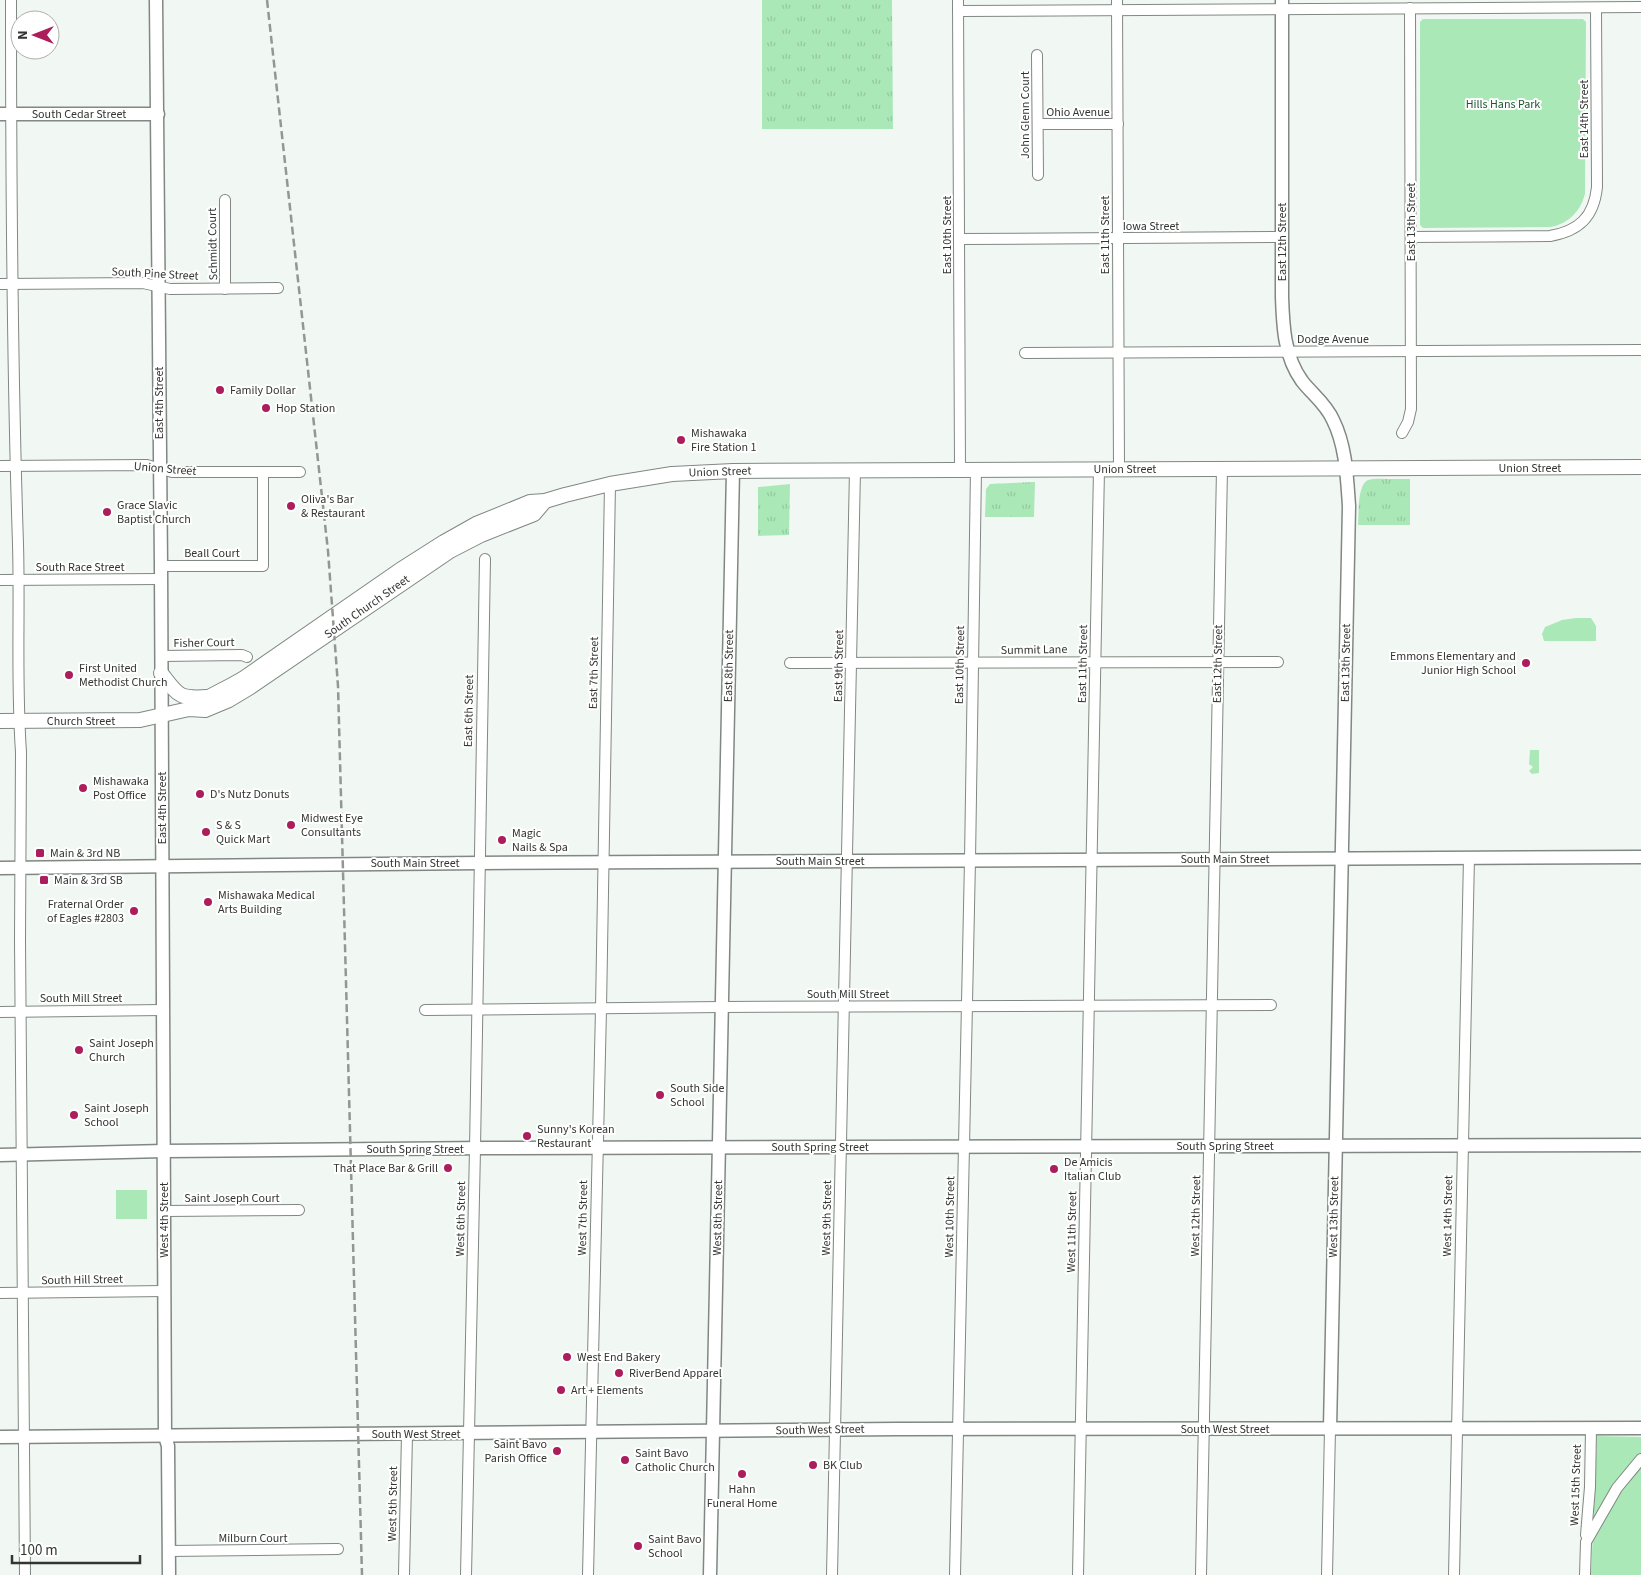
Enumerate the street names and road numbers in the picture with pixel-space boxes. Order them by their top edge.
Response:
street label: John Glenn Court [1017,71,1034,159]
street label: East 14th Street [1576,80,1593,158]
street label: Ohio Avenue [1046,104,1110,121]
street label: South Cedar Street [32,106,126,123]
street label: East 13th Street [1403,183,1420,261]
street label: East 10th Street [939,196,956,274]
street label: East 11th Street [1097,196,1114,274]
street label: East 12th Street [1274,203,1291,281]
street label: Schmidt Court [204,208,222,280]
street label: Iowa Street [1123,218,1179,235]
street label: South Pine Street [111,263,199,285]
street label: Dodge Avenue [1297,331,1369,348]
street label: East 4th Street [151,367,168,439]
street label: Union Street [133,458,197,480]
street label: Union Street [1499,460,1561,477]
street label: Union Street [1094,461,1156,478]
street label: Union Street [688,462,752,482]
street label: Beall Court [184,545,240,562]
street label: South Race Street [36,559,124,576]
street label: South Church Street [321,571,413,643]
street label: East 13th Street [1337,624,1355,702]
street label: East 11th Street [1074,625,1092,703]
street label: East 12th Street [1209,625,1227,703]
street label: East 10th Street [951,626,969,704]
street label: East 8th Street [720,630,738,702]
street label: East 9th Street [830,630,848,702]
street label: Fisher Court [173,634,235,652]
street label: East 7th Street [585,637,603,709]
street label: Summit Lane [1001,641,1068,659]
street label: East 6th Street [460,675,478,747]
street label: Church Street [47,713,115,730]
street label: East 4th Street [154,772,171,844]
street label: South Main Street [1180,851,1270,868]
street label: South Main Street [775,853,865,870]
street label: South Main Street [370,855,460,872]
street label: South Mill Street [807,986,889,1003]
street label: South Mill Street [40,990,122,1007]
street label: South Spring Street [1176,1138,1274,1155]
street label: South Spring Street [771,1139,869,1156]
street label: South Spring Street [366,1141,464,1158]
street label: West 12th Street [1187,1175,1205,1257]
street label: West 14th Street [1439,1175,1457,1257]
street label: West 10th Street [941,1176,959,1258]
street label: West 13th Street [1325,1176,1343,1258]
street label: West 7th Street [574,1180,592,1256]
street label: West 8th Street [709,1180,727,1256]
street label: West 9th Street [818,1180,836,1256]
street label: West 6th Street [452,1181,470,1257]
street label: West 4th Street [156,1182,173,1258]
street label: Saint Joseph Court [184,1190,280,1207]
street label: West 11th Street [1063,1191,1081,1273]
street label: South Hill Street [41,1271,123,1289]
street label: South West Street [775,1421,865,1439]
street label: South West Street [1180,1421,1270,1438]
street label: South West Street [371,1426,461,1443]
street label: West 15th Street [1566,1444,1586,1526]
street label: West 5th Street [384,1466,402,1542]
street label: Milburn Court [218,1530,288,1547]

